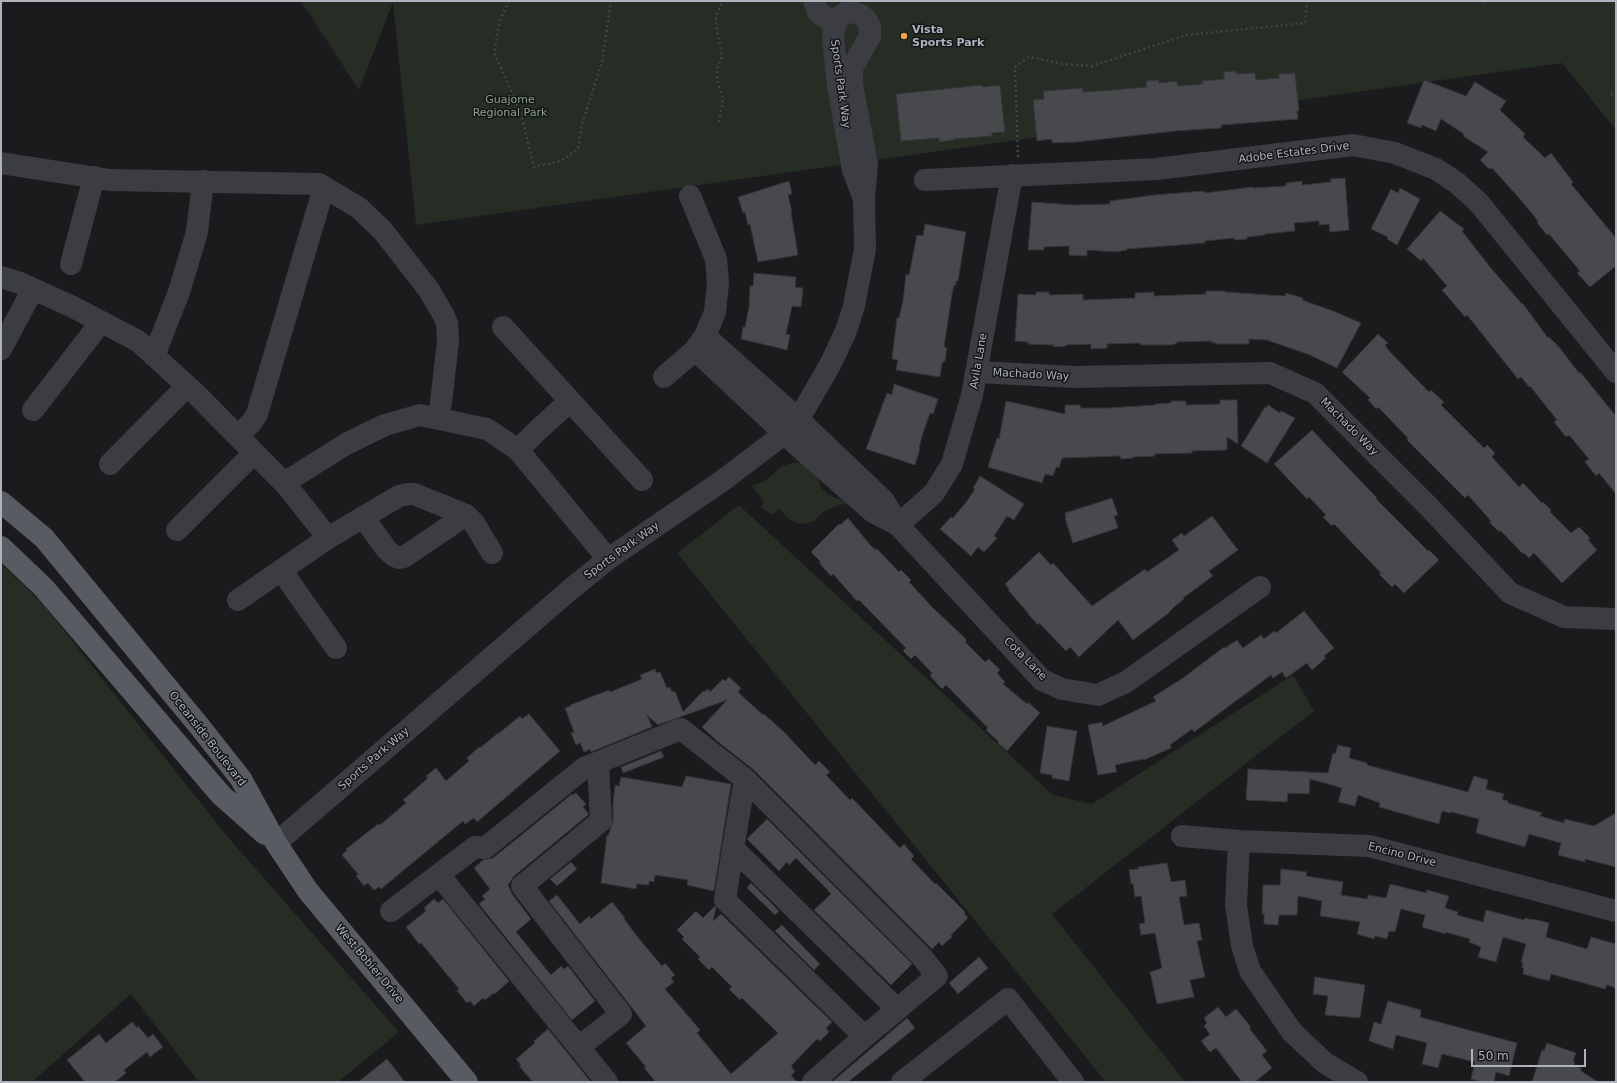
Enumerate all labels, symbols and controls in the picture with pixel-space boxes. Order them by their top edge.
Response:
place label: Vista Sports Park [912,23,984,49]
marker: Vista Sports Park [899,31,909,41]
street label: Sports Park Way [827,39,853,129]
park label: Guajome Regional Park [473,93,547,119]
street label: Adobe Estates Drive [1238,140,1350,166]
street label: Avila Lane [968,332,990,390]
street label: Machado Way [992,366,1070,384]
street label: Machado Way [1317,395,1381,459]
street label: Sports Park Way [582,519,662,583]
street label: Cota Lane [1001,635,1049,683]
street label: Oceanside Boulevard [166,689,248,789]
street label: Sports Park Way [336,725,412,793]
street label: Encino Drive [1367,840,1437,870]
street label: West Bobier Drive [332,922,406,1006]
scale bar [1473,1041,1588,1067]
text: 50 m [1478,1049,1509,1063]

